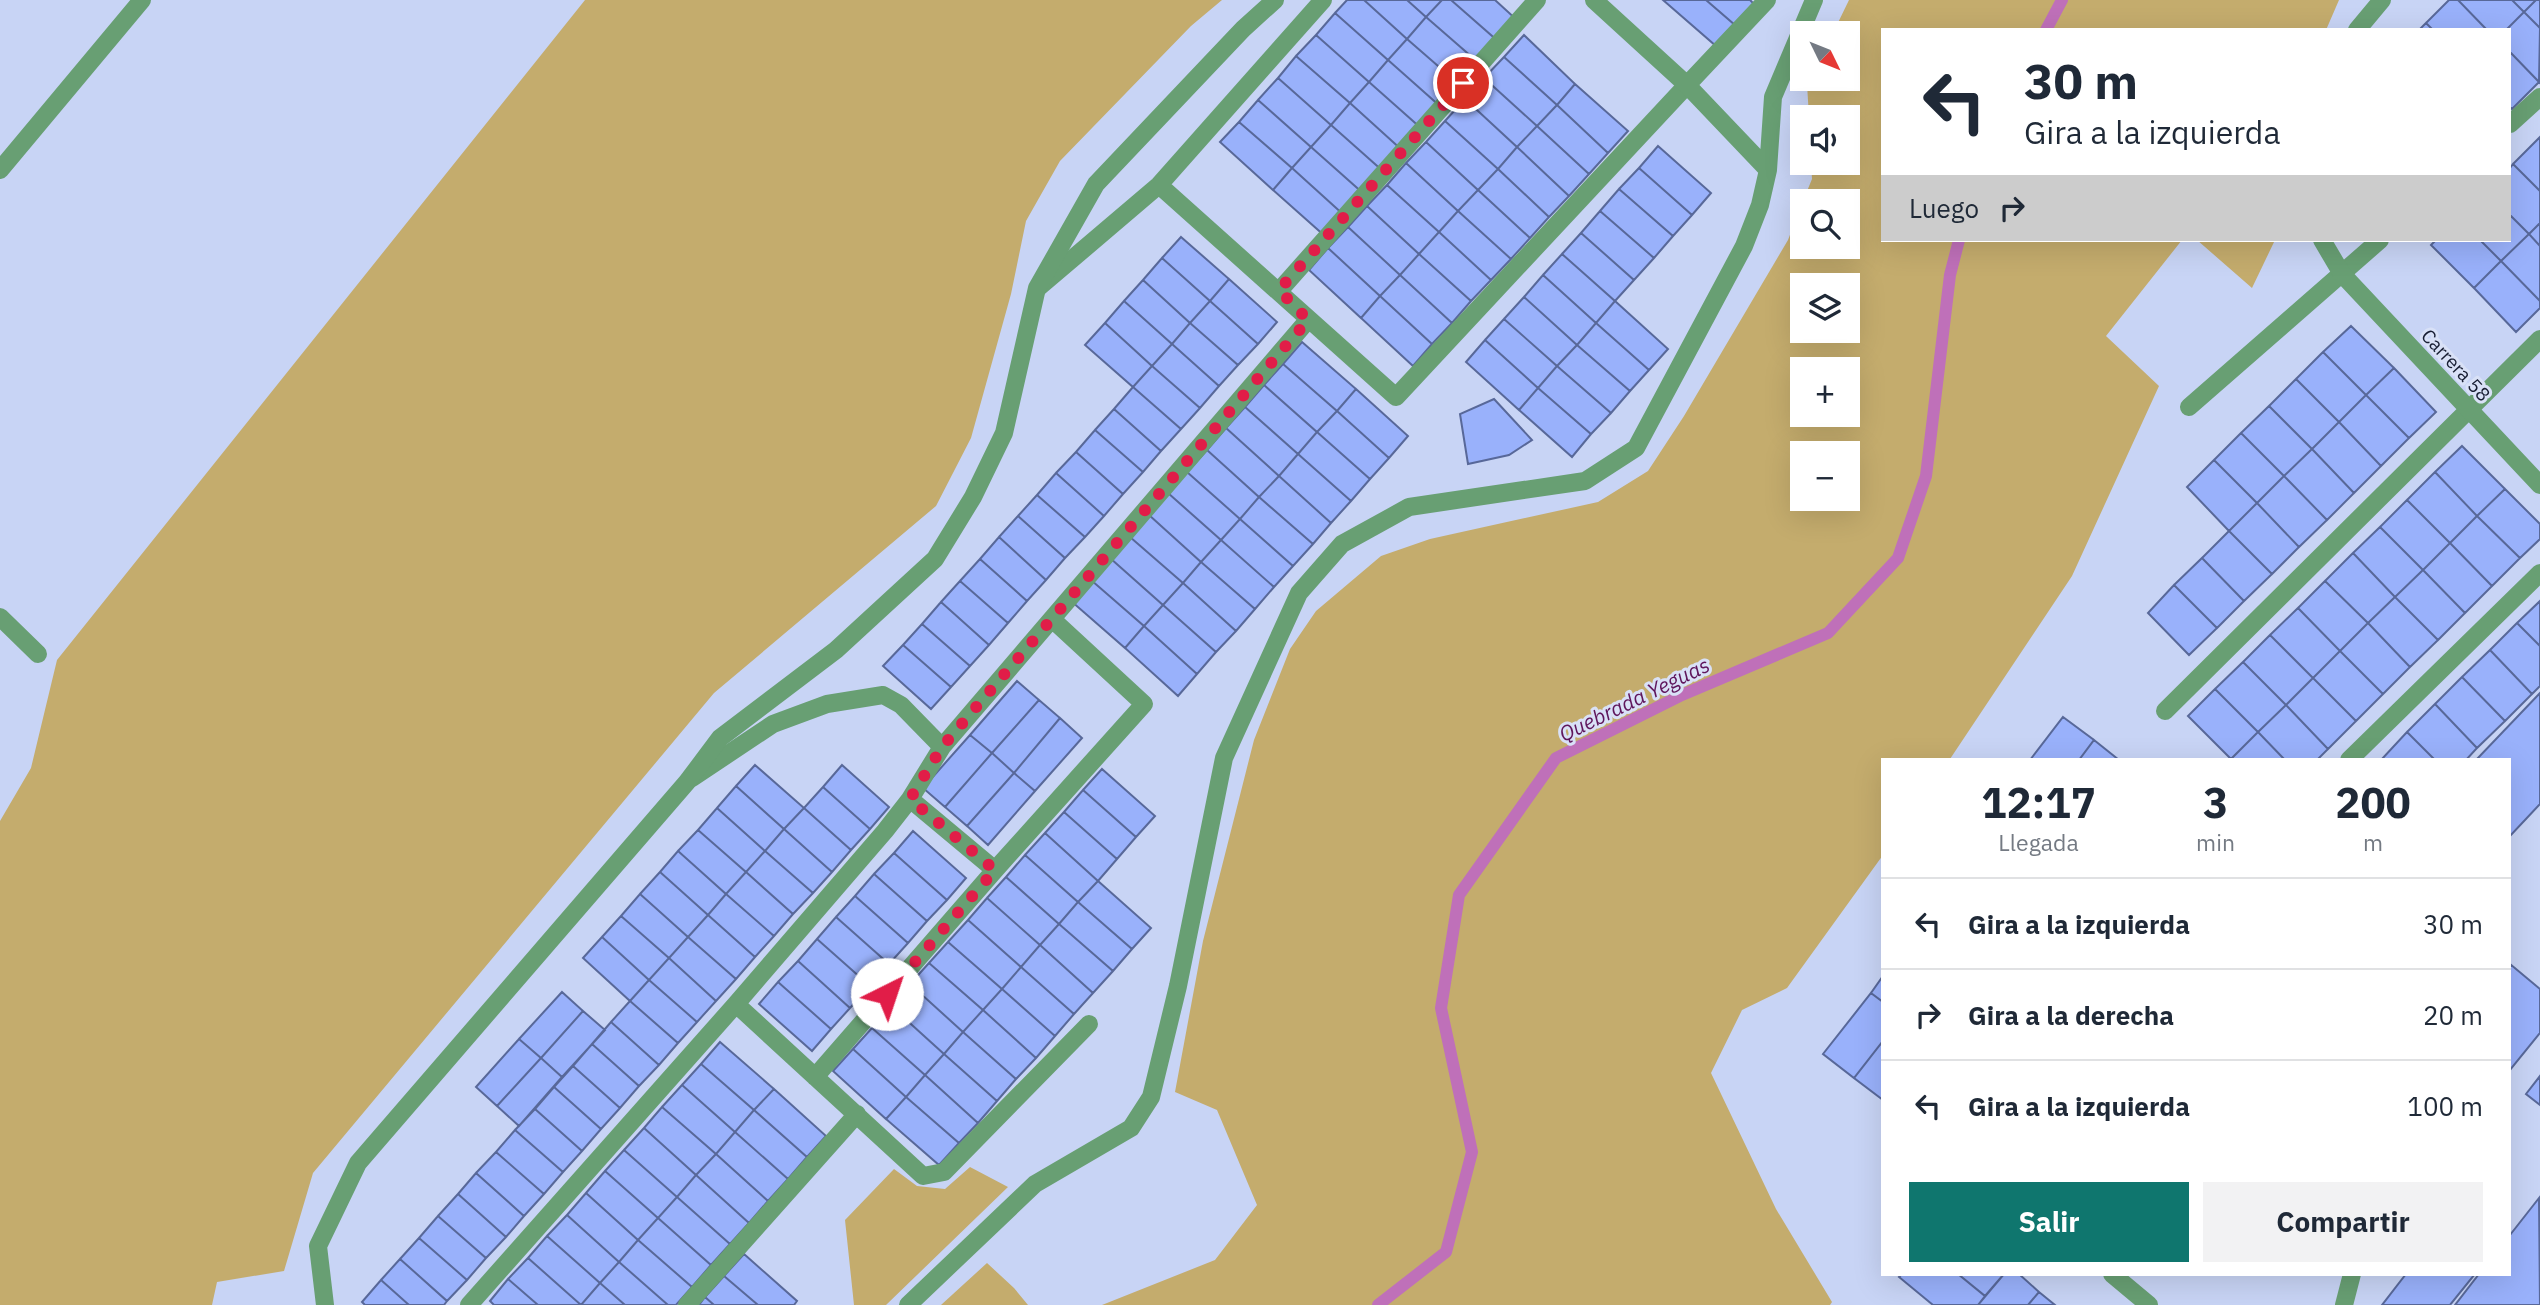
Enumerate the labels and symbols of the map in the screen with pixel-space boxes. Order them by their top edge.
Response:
north arrow [1790,21,1860,91]
pin [1433,53,1493,113]
street label: Carrera 58 [2416,324,2496,406]
water label: Quebrada Yeguas [1554,650,1714,748]
position arrow [850,957,924,1031]

